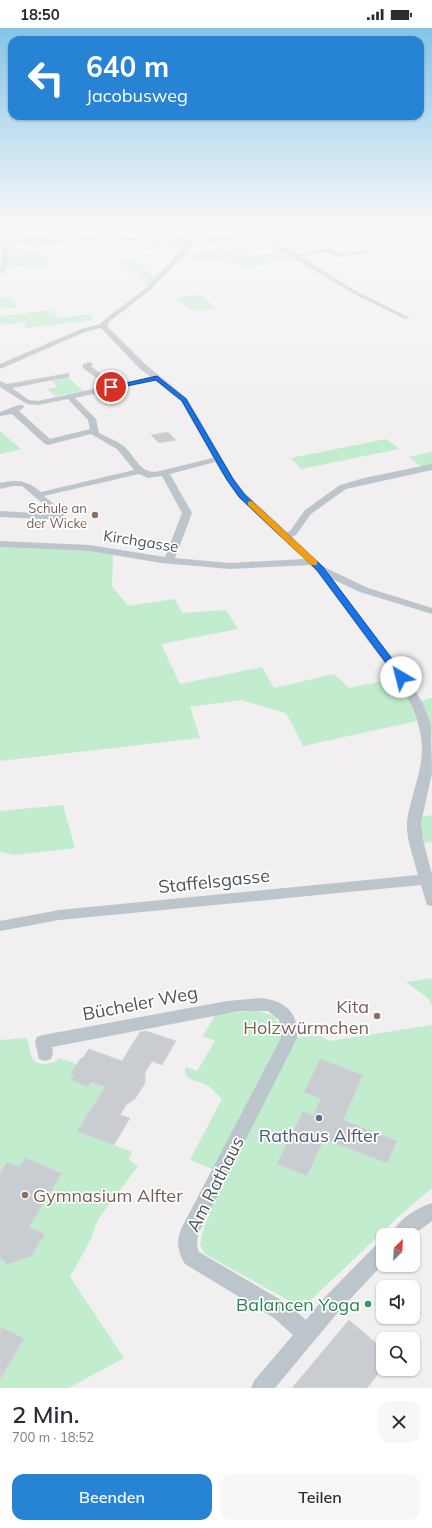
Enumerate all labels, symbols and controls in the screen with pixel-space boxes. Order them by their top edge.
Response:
text: 18:50 [20,5,60,24]
text: 640 m [86,49,169,84]
icon: left [20,52,72,104]
text: Jacobusweg [86,84,188,107]
pin [94,370,128,404]
icon: arrive [100,376,122,398]
place label: Schule an der Wicke [26,500,87,531]
marker: Schule an der Wicke [90,510,100,520]
street label: Kirchgasse [102,526,180,556]
position arrow [380,656,422,698]
street label: Staffelsgasse [157,864,271,898]
street label: Bücheler Weg [80,981,200,1025]
place label: Kita Holzwürmchen [243,995,369,1039]
marker: Kita Holzwürmchen [372,1011,382,1021]
marker: Rathaus Alfter [314,1113,324,1123]
place label: Rathaus Alfter [259,1124,380,1147]
street label: Am Rathaus [181,1132,249,1236]
place label: Gymnasium Alfter [33,1184,183,1207]
marker: Gymnasium Alfter [20,1190,30,1200]
north arrow [376,1228,420,1272]
map controls [376,1228,420,1376]
button: sound [376,1280,420,1324]
place label: Balancen Yoga [236,1293,360,1316]
marker: Balancen Yoga [363,1299,373,1309]
button: search [376,1332,420,1376]
text: 2 Min. [12,1399,79,1429]
button: close [378,1401,420,1443]
text: 700 m · 18:52 [12,1429,94,1445]
button: Beenden [12,1474,212,1520]
button: Teilen [220,1474,420,1520]

